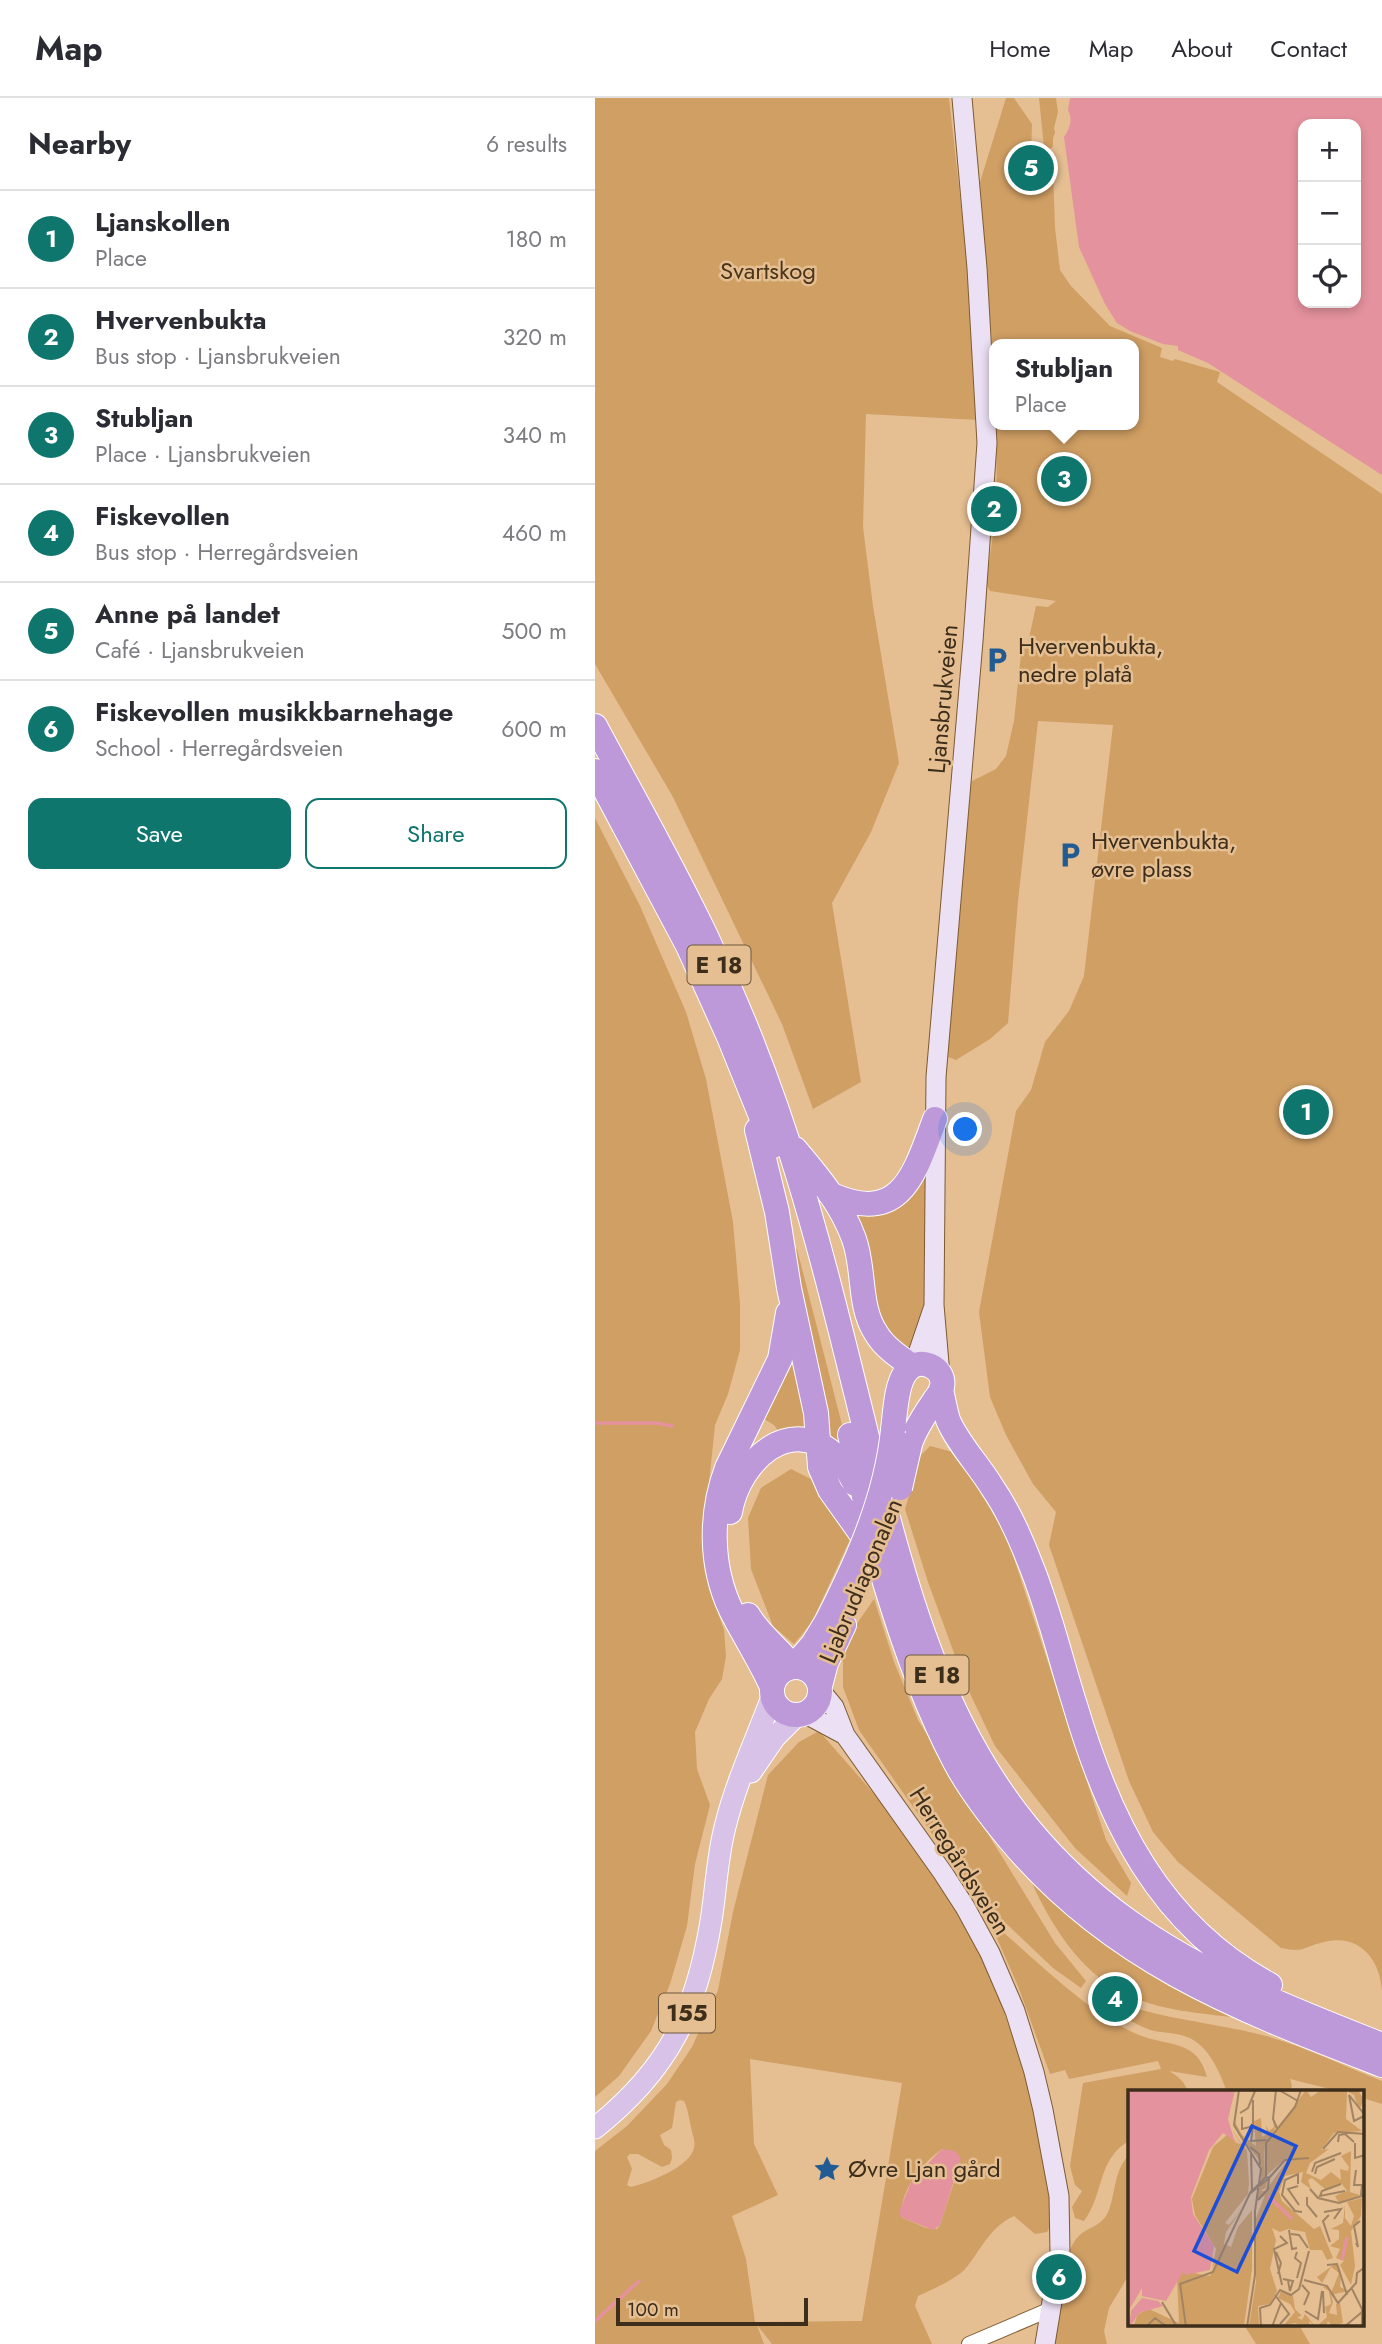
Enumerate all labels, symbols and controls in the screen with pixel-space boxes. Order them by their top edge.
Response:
text: Map [35,25,103,72]
text: Home [989,31,1051,66]
text: Map [1089,31,1133,66]
text: About [1171,31,1232,66]
text: Contact [1270,31,1347,66]
map controls [1298,119,1361,308]
button: + [1298,119,1361,182]
text: Nearby [28,122,131,165]
text: 6 results [486,127,567,161]
pin: 5 [1008,142,1054,194]
button: − [1298,182,1361,245]
text: Ljanskollen [95,203,230,241]
text: 1 [45,222,57,256]
text: 180 m [505,222,567,256]
text: Place [95,241,147,275]
button: locate [1298,245,1361,308]
park label: Svartskog [720,253,816,288]
text: Hvervenbukta [95,301,267,339]
text: 2 [43,320,59,354]
text: 320 m [503,320,567,354]
text: Bus stop · Ljansbrukveien [95,339,341,373]
popup [989,339,1139,430]
text: Stubljan [1015,349,1113,387]
text: Place [1015,387,1067,421]
text: Stubljan [95,399,194,437]
text: 3 [44,418,58,452]
text: 340 m [502,418,567,452]
text: Place · Ljansbrukveien [95,437,311,471]
pin: 3 [1041,453,1087,505]
pin: 2 [971,483,1017,535]
text: Fiskevollen [95,497,230,535]
text: 4 [43,516,59,550]
text: 460 m [502,516,567,550]
text: Bus stop · Herregårdsveien [95,535,359,569]
text: Anne på landet [95,595,280,633]
text: 5 [44,614,58,648]
text: 500 m [502,614,567,648]
street label: Ljansbrukveien [919,623,966,775]
place label: Hvervenbukta, nedre platå [1018,628,1163,691]
text: Café · Ljansbrukveien [95,633,305,667]
parking icon: Hvervenbukta, nedre platå [982,645,1012,675]
text: Fiskevollen musikkbarnehage [95,693,453,731]
text: 6 [43,712,59,746]
text: 600 m [501,712,567,746]
text: School · Herregårdsveien [95,731,343,765]
button: Save [28,798,291,869]
button: Share [305,798,567,869]
place label: Hvervenbukta, øvre plass [1091,823,1236,886]
parking icon: Hvervenbukta, øvre plass [1055,840,1085,870]
road number: E 18 [687,946,751,985]
pin: 1 [1283,1086,1329,1138]
your location [948,1112,982,1146]
street label: Ljabrudiagonalen [810,1493,911,1669]
road number: E 18 [905,1656,969,1694]
street label: Herregårdsveien [901,1780,1020,1941]
pin: 4 [1092,1973,1138,2025]
road number: 155 [659,1994,715,2032]
inset map [1128,2090,1364,2326]
place label: Øvre Ljan gård [848,2151,1001,2186]
place icon: Øvre Ljan gård [812,2154,842,2184]
pin: 6 [1036,2251,1082,2303]
scale bar [616,2295,809,2327]
text: 100 m [627,2296,679,2323]

